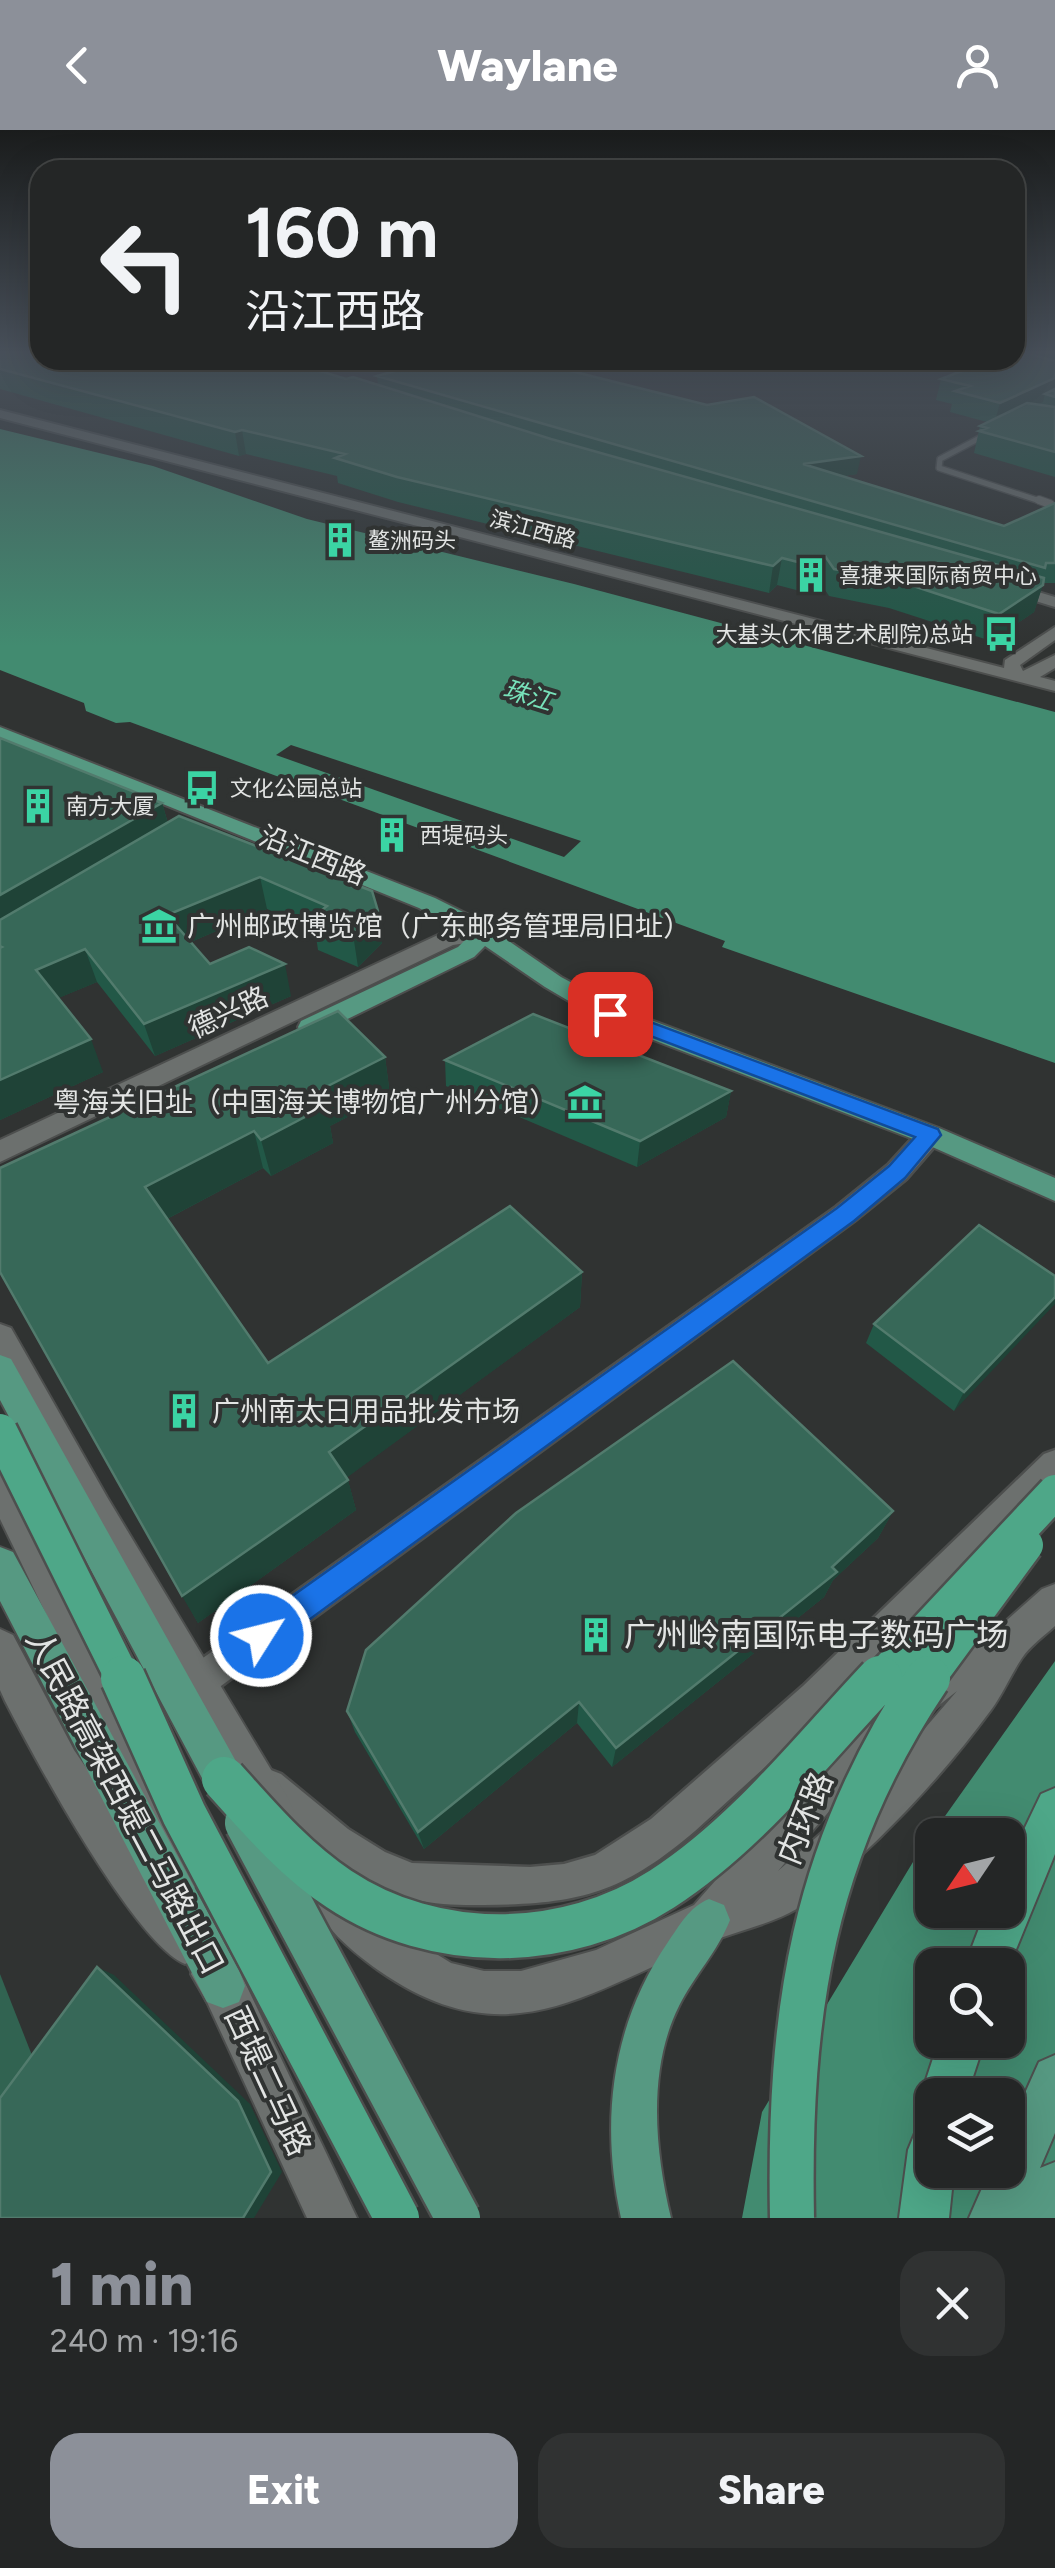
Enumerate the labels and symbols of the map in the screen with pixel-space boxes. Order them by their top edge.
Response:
street label: 滨江西路 [487,505,579,554]
building icon: 鳌洲码头 [321,521,359,559]
place label: 鳌洲码头 [368,527,456,554]
building icon: 喜捷来国际商贸中心 [792,556,830,594]
place label: 喜捷来国际商贸中心 [839,562,1037,589]
bus stop icon: 大基头(木偶艺术剧院)总站 [982,615,1020,653]
place label: 大基头(木偶艺术剧院)总站 [716,621,973,648]
water label: 珠江 [500,673,559,718]
bus stop icon: 文化公园总站 [183,769,221,807]
place label: 文化公园总站 [230,775,362,802]
building icon: 南方大厦 [19,787,57,825]
place label: 南方大厦 [66,793,154,820]
building icon: 西堤码头 [373,816,411,854]
street label: 沿江西路 [255,818,371,892]
place label: 西堤码头 [420,822,508,849]
museum icon: 广州邮政博览馆（广东邮务管理局旧址） [140,907,178,945]
place label: 广州邮政博览馆（广东邮务管理局旧址） [187,909,691,943]
pin [568,972,653,1057]
street label: 德兴路 [183,979,273,1045]
museum icon: 粤海关旧址（中国海关博物馆广州分馆） [566,1083,604,1121]
place label: 粤海关旧址（中国海关博物馆广州分馆） [53,1085,557,1119]
building icon: 广州南太日用品批发市场 [165,1392,203,1430]
place label: 广州南太日用品批发市场 [212,1394,520,1428]
position arrow [209,1584,313,1688]
building icon: 广州岭南国际电子数码广场 [577,1616,615,1654]
place label: 广州岭南国际电子数码广场 [624,1616,1008,1654]
street label: 人民路高架西堤二马路出口 [18,1624,232,1980]
street label: 内环路 [769,1766,841,1870]
north arrow [915,1818,1025,1928]
street label: 西堤二马路 [217,2000,319,2162]

